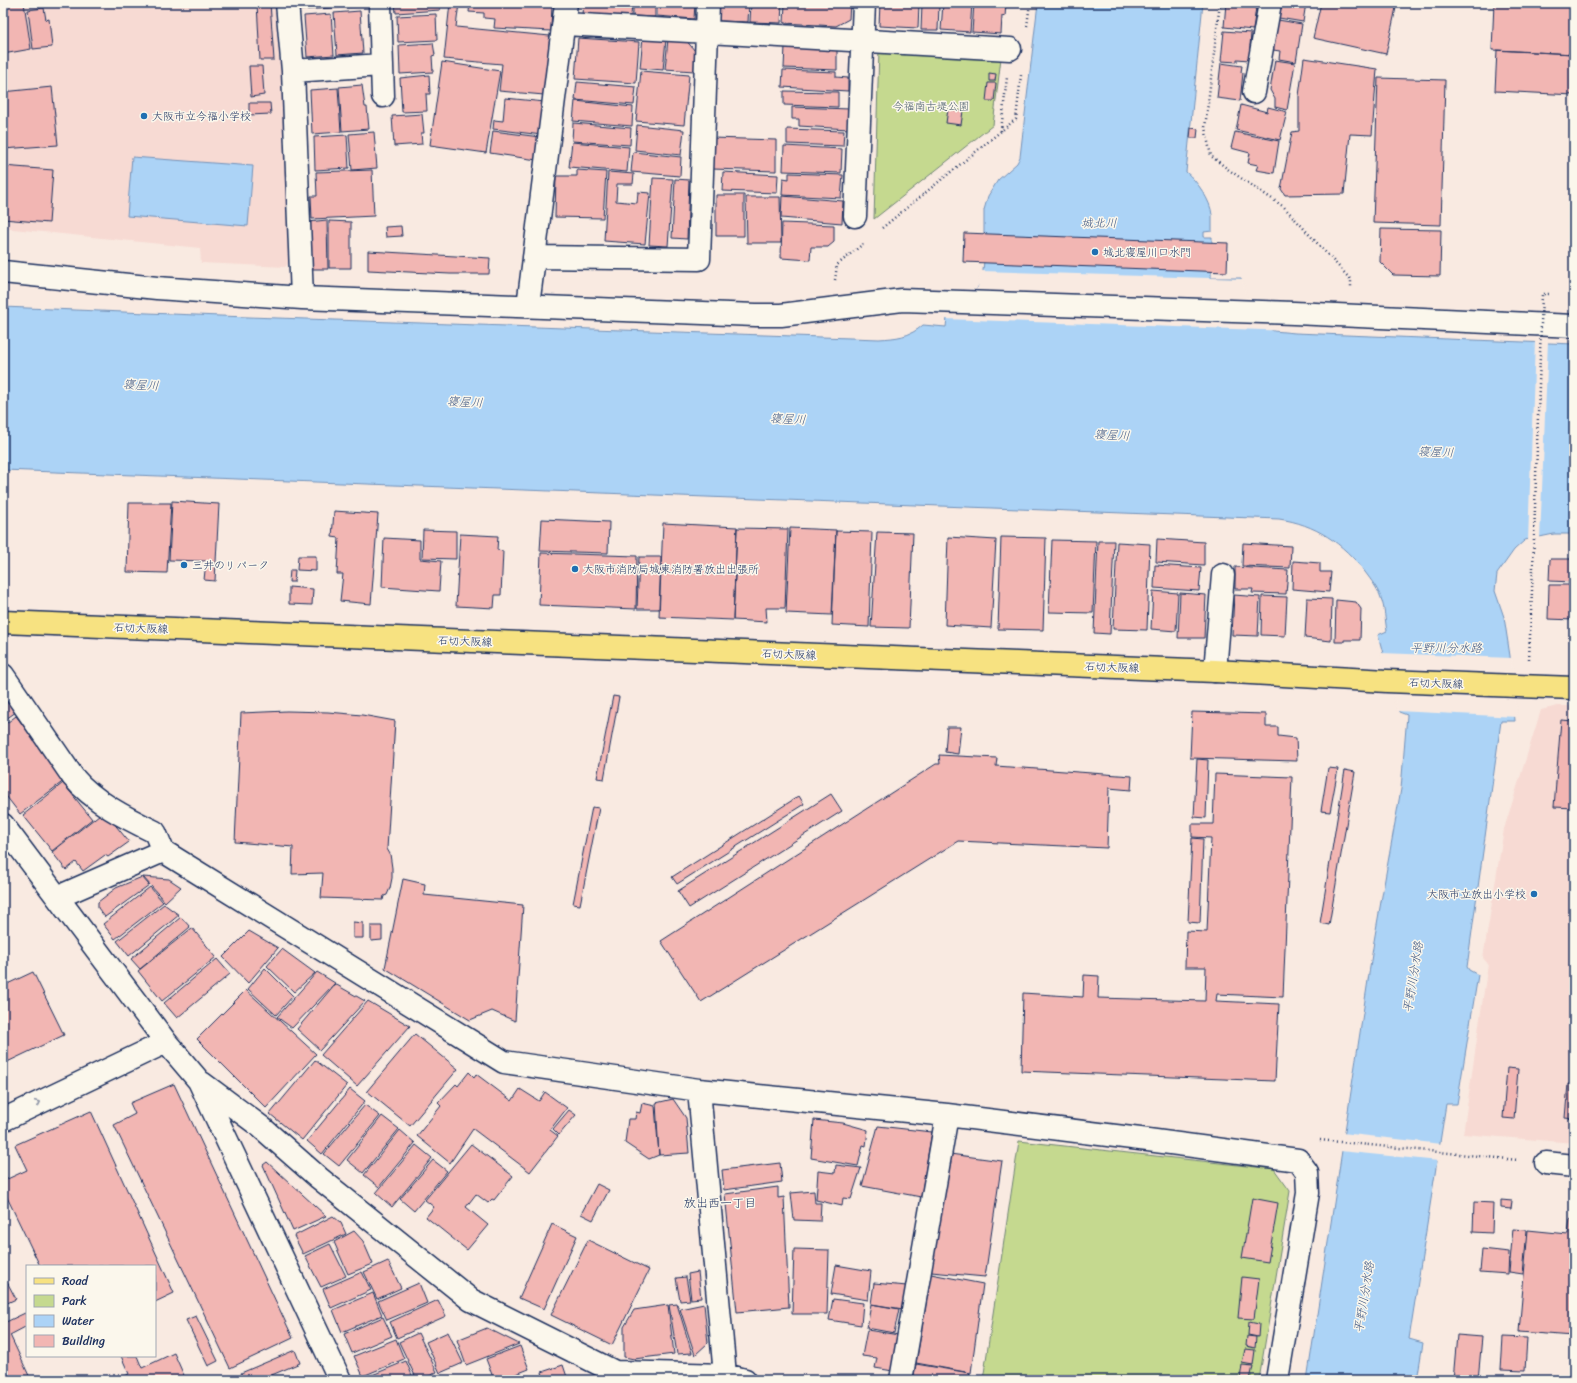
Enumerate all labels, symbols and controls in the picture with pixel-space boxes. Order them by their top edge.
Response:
park label: 今福南古堤公園 [893,97,970,116]
place label: 大阪市立今福小学校 [152,107,251,126]
marker: 大阪市立今福小学校 [139,111,149,121]
water label: 城北川 [1081,212,1117,234]
place label: 城北寝屋川口水門 [1103,243,1191,262]
marker: 城北寝屋川口水門 [1090,247,1100,257]
water label: 寝屋川 [122,373,160,397]
water label: 寝屋川 [446,390,484,414]
water label: 寝屋川 [769,407,807,431]
water label: 寝屋川 [1093,423,1131,447]
water label: 寝屋川 [1418,440,1454,464]
place label: 三井のリパーク [192,556,269,575]
marker: 三井のリパーク [179,560,189,570]
place label: 大阪市消防局城東消防署放出出張所 [583,560,759,579]
marker: 大阪市消防局城東消防署放出出張所 [570,564,580,574]
street label: 石切大阪線 [113,618,169,639]
street label: 石切大阪線 [437,631,493,652]
water label: 平野川分水路 [1410,637,1483,659]
street label: 石切大阪線 [761,644,817,665]
street label: 石切大阪線 [1084,657,1140,678]
street label: 石切大阪線 [1408,673,1464,694]
place label: 大阪市立放出小学校 [1427,885,1526,904]
marker: 大阪市立放出小学校 [1529,889,1539,899]
water label: 平野川分水路 [1397,939,1430,1014]
one-way arrow [34,1100,42,1108]
district label: 放出西一丁目 [684,1192,756,1214]
water label: 平野川分水路 [1348,1259,1381,1334]
legend [26,1265,156,1357]
text: Road [62,1270,89,1292]
text: Park [62,1290,87,1312]
text: Water [62,1310,95,1332]
text: Building [62,1330,105,1352]

